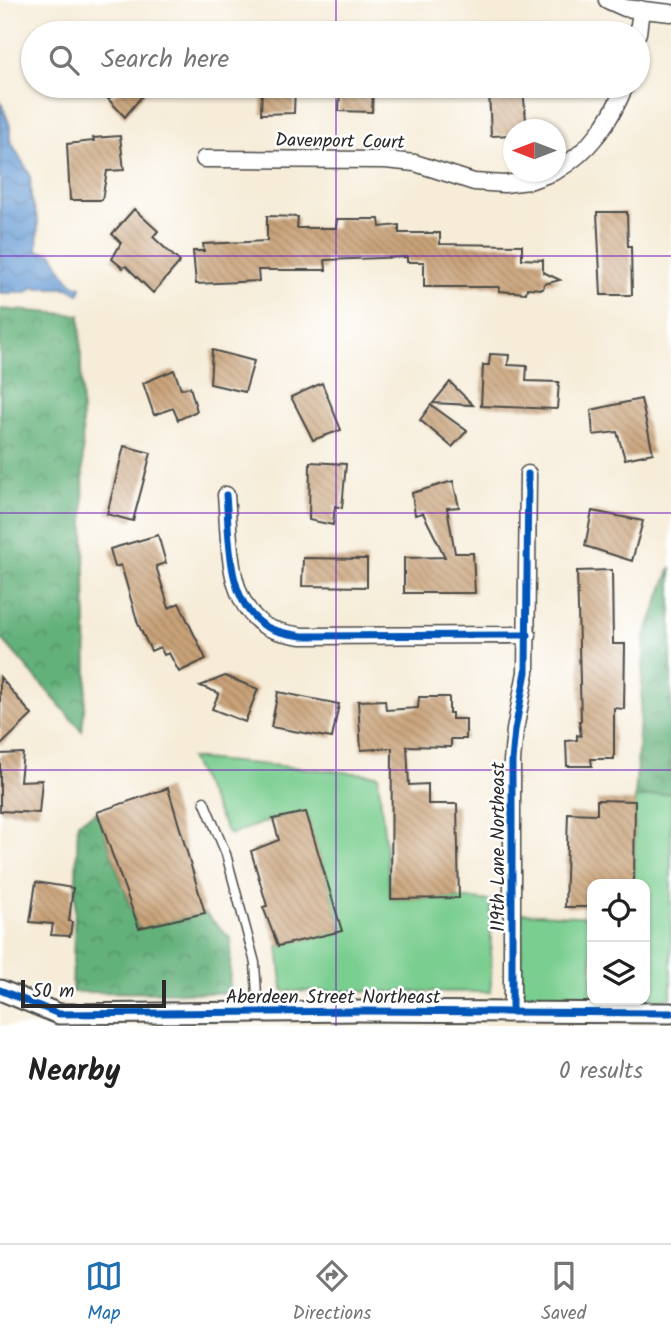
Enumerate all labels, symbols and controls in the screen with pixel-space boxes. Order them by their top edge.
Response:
search box [21,21,650,98]
text: Search here [101,39,229,81]
icon: search [45,41,83,79]
north arrow [503,119,566,182]
street label: Davenport Court [275,126,406,158]
street label: 119th Lane Northeast [484,761,514,932]
map controls [587,879,650,1005]
button: locate [587,879,650,942]
button: layers [587,942,650,1005]
scale bar [21,977,166,1009]
text: 50 m [32,977,74,1007]
street label: Aberdeen Street Northeast [226,983,441,1013]
text: Nearby [28,1048,120,1096]
text: 0 results [559,1054,643,1090]
tab: Map [85,1257,123,1329]
tab: Directions [293,1257,371,1329]
tab: Saved [541,1257,586,1329]

